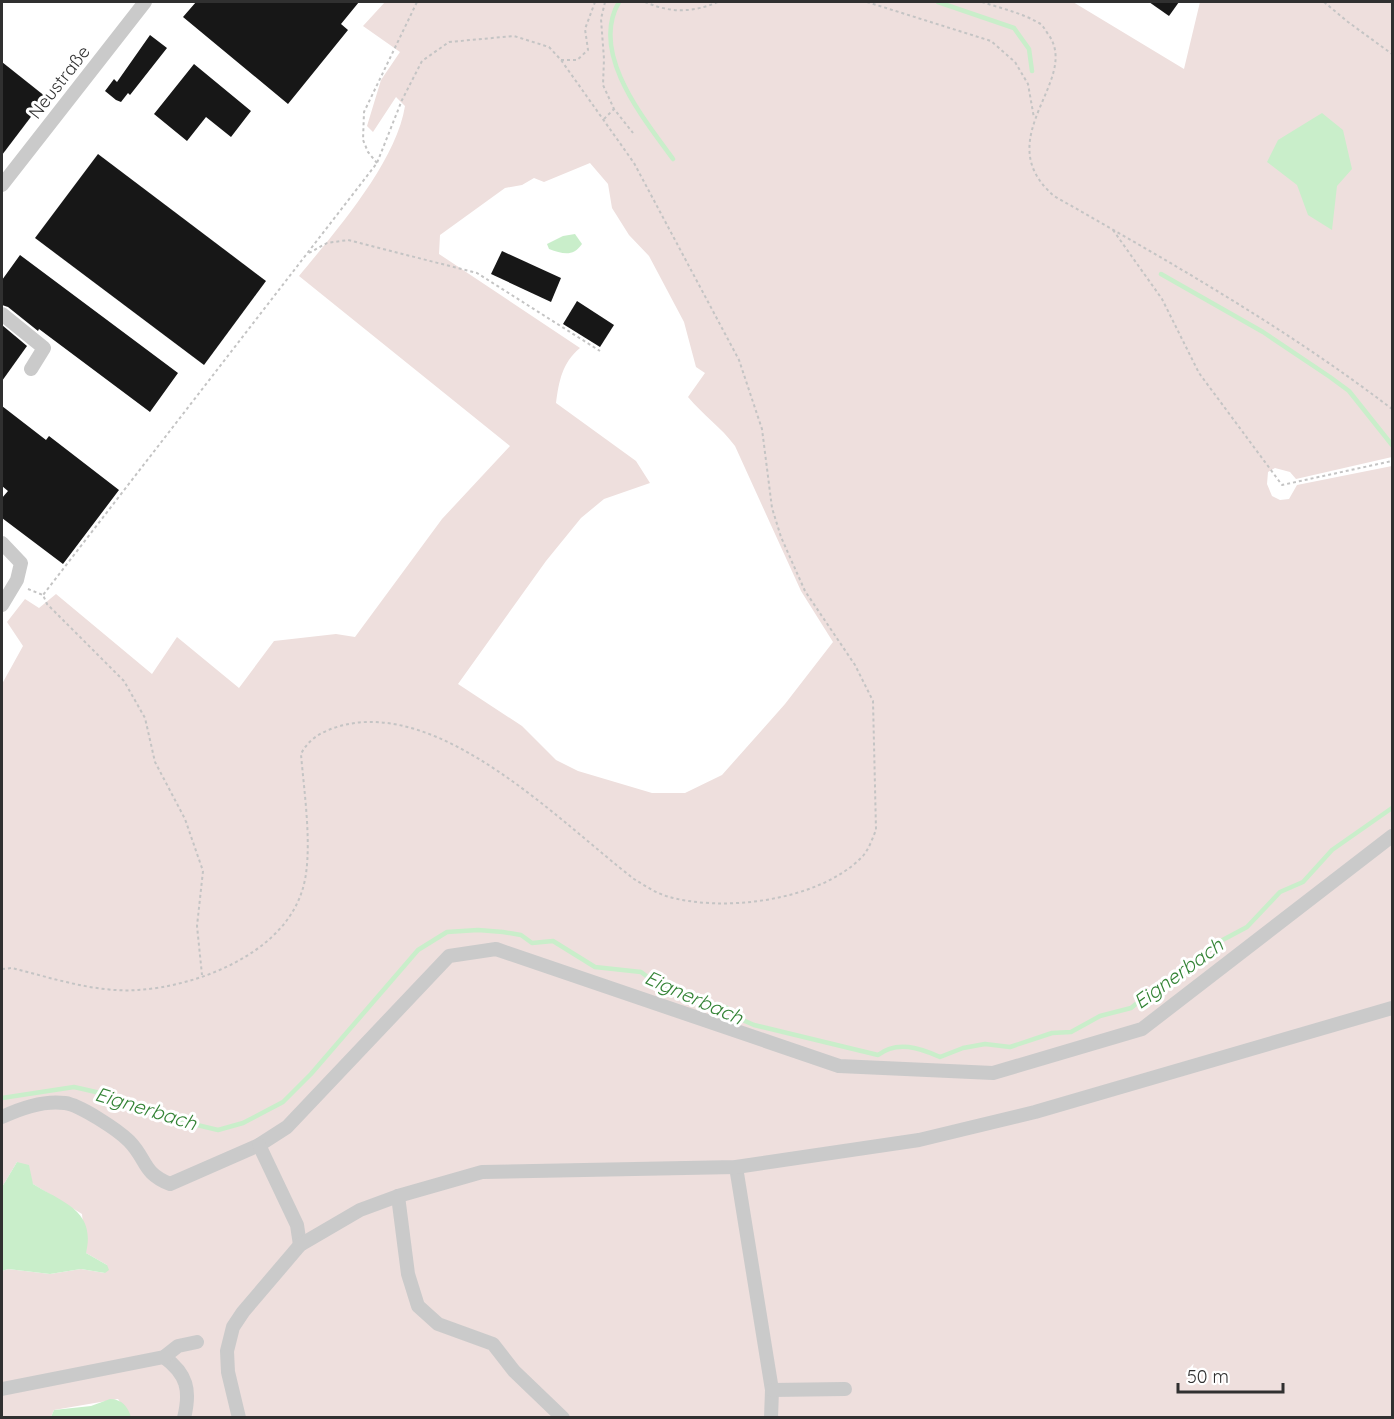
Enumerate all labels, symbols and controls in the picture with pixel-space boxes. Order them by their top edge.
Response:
street label: Neustraße [23,41,95,123]
water label: Eignerbach [1128,932,1228,1014]
water label: Eignerbach [641,964,747,1030]
water label: Eignerbach [92,1081,200,1135]
scale bar [1178,1356,1283,1394]
text: 50 m [1187,1365,1229,1388]

